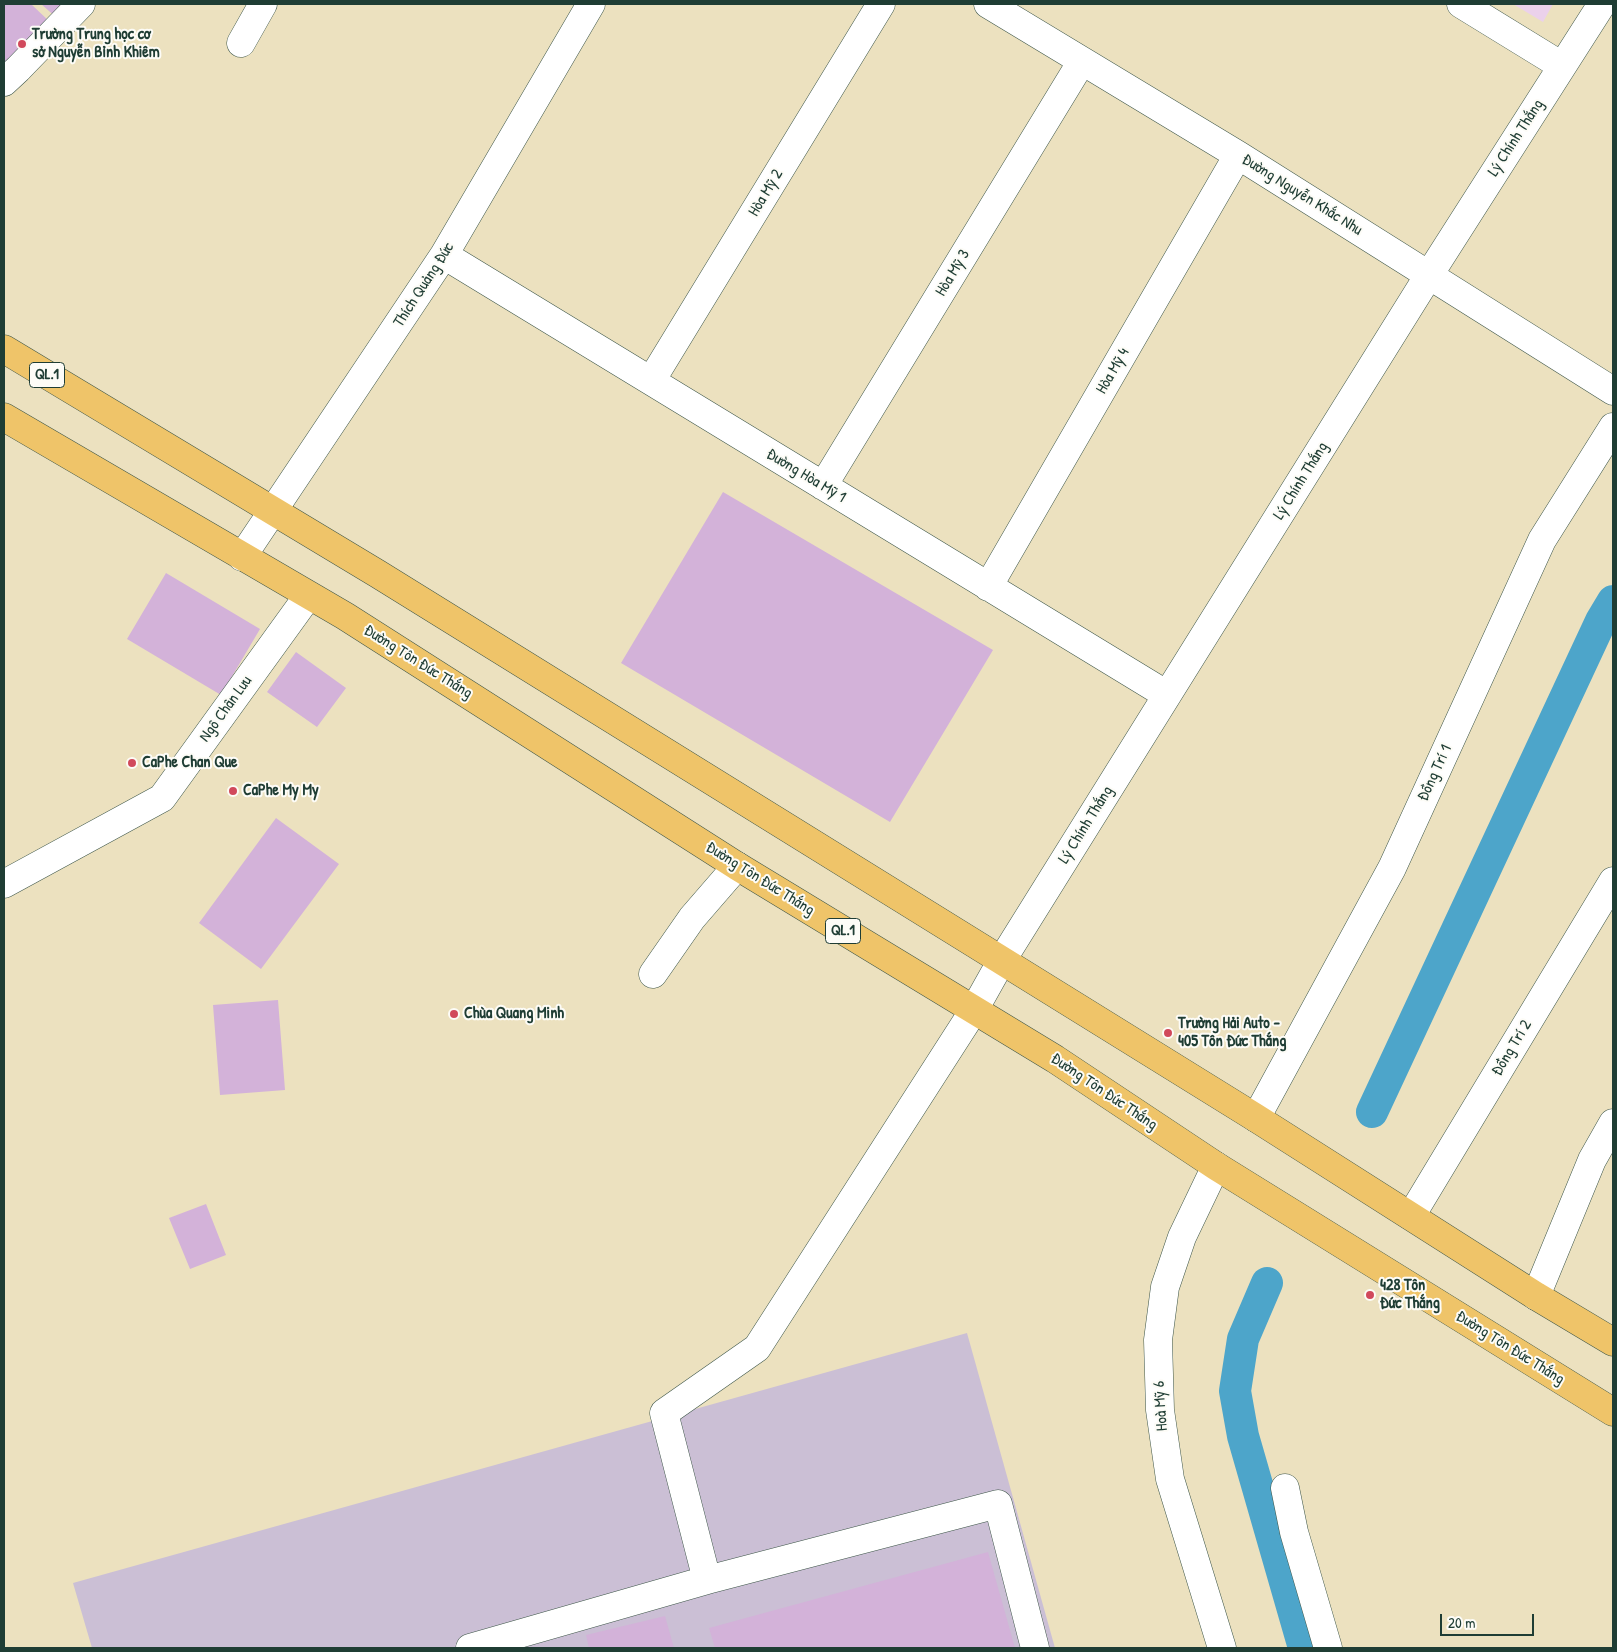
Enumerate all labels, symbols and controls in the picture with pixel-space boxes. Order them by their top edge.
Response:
place label: Trường Trung học cơ sở Nguyễn Bỉnh Khiêm [32,25,160,63]
marker: Trường Trung học cơ sở Nguyễn Bỉnh Khiêm [16,38,28,50]
street label: Lý Chính Thắng [1484,96,1548,180]
street label: Đường Nguyễn Khắc Nhu [1238,150,1366,240]
street label: Hòa Mỹ 2 [745,166,787,220]
street label: Thích Quảng Đức [390,239,458,331]
street label: Hòa Mỹ 3 [932,246,974,300]
street label: Hòa Mỹ 4 [1092,345,1134,397]
road number: QL.1 [30,362,64,388]
street label: Lý Chính Thắng [1270,439,1332,523]
street label: Đường Hòa Mỹ 1 [763,445,849,507]
street label: Đường Tôn Đức Thắng [360,621,476,703]
street label: Ngô Chân Lưu [196,672,256,746]
street label: Đồng Trí 1 [1414,742,1456,804]
place label: CaPhe Chan Que [142,753,237,773]
marker: CaPhe Chan Que [126,757,138,769]
place label: CaPhe My My [243,781,319,801]
street label: Lý Chính Thắng [1055,783,1117,867]
marker: CaPhe My My [227,785,239,797]
street label: Đường Tôn Đức Thắng [702,838,818,920]
road number: QL.1 [826,918,860,944]
place label: Chùa Quang Minh [464,1004,564,1024]
marker: Chùa Quang Minh [448,1008,460,1020]
place label: Trường Hải Auto - 405 Tôn Đức Thắng [1178,1014,1286,1052]
street label: Đồng Trí 2 [1488,1017,1536,1079]
marker: Trường Hải Auto - 405 Tôn Đức Thắng [1162,1027,1174,1039]
street label: Đường Tôn Đức Thắng [1047,1049,1161,1135]
place label: 428 Tôn Đức Thắng [1380,1276,1440,1314]
marker: 428 Tôn Đức Thắng [1364,1289,1376,1301]
street label: Đường Tôn Đức Thắng [1452,1307,1568,1389]
street label: Hoà Mỹ 6 [1150,1380,1172,1432]
scale bar [1442,1604,1536,1636]
text: 20 m [1448,1612,1475,1633]

